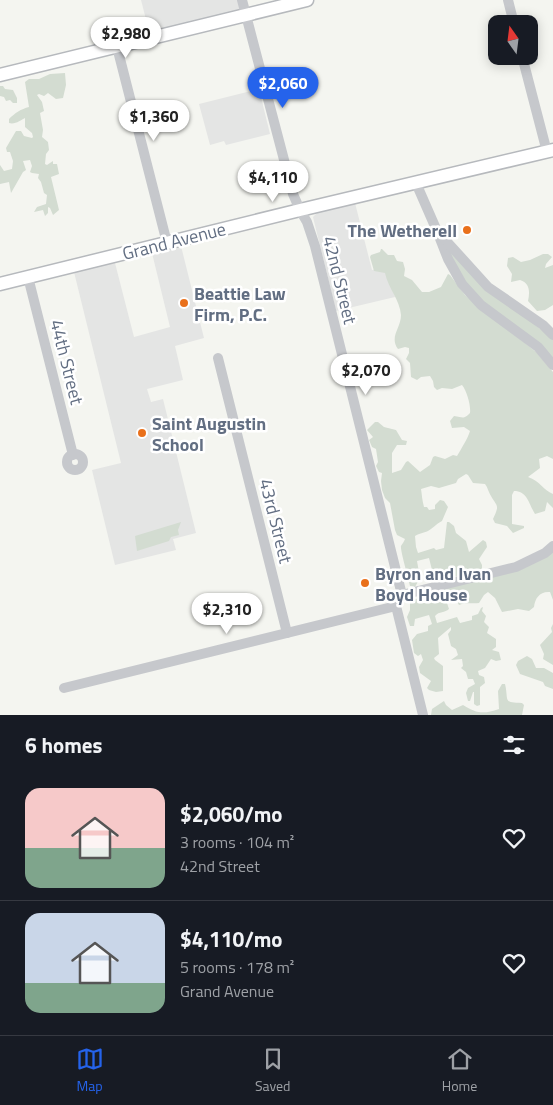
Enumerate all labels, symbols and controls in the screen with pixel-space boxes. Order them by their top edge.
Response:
north arrow [488,15,538,65]
map controls [488,15,538,65]
pin: $2,980 [85,17,167,59]
text: $2,980 [101,21,151,45]
pin: $2,060 [242,66,324,109]
text: $2,060 [258,71,308,95]
pin: $1,360 [113,100,195,142]
text: $1,360 [129,104,179,128]
pin: $4,110 [232,160,314,203]
text: $4,110 [248,165,298,189]
street label: Grand Avenue [119,215,229,267]
place label: The Wetherell [348,217,457,244]
marker: The Wetherell [461,224,473,236]
street label: 42nd Street [316,233,364,327]
place label: Beattie Law Firm, P.C. [194,280,286,328]
marker: Beattie Law Firm, P.C. [178,297,190,309]
street label: 44th Street [43,317,91,408]
pin: $2,070 [325,354,407,396]
text: $2,070 [341,358,391,382]
place label: Saint Augustin School [152,410,266,458]
marker: Saint Augustin School [136,427,148,439]
street label: 43rd Street [252,476,300,567]
place label: Byron and Ivan Boyd House [375,560,491,608]
marker: Byron and Ivan Boyd House [359,577,371,589]
pin: $2,310 [186,592,268,635]
text: $2,310 [202,597,252,621]
text: 6 homes [25,729,102,761]
icon: filters [500,731,528,759]
text: $2,060/mo [180,798,282,830]
icon: home [65,808,125,868]
icon: heart [500,824,528,852]
text: 3 rooms · 104 m² [180,830,294,854]
text: 42nd Street [180,854,260,878]
text: $4,110/mo [180,923,282,955]
icon: home [65,933,125,993]
icon: heart [500,949,528,977]
text: 5 rooms · 178 m² [180,955,294,979]
text: Grand Avenue [180,979,274,1003]
tab: Map [76,1045,104,1096]
tab: Saved [255,1045,291,1096]
tab: Home [442,1045,477,1096]

